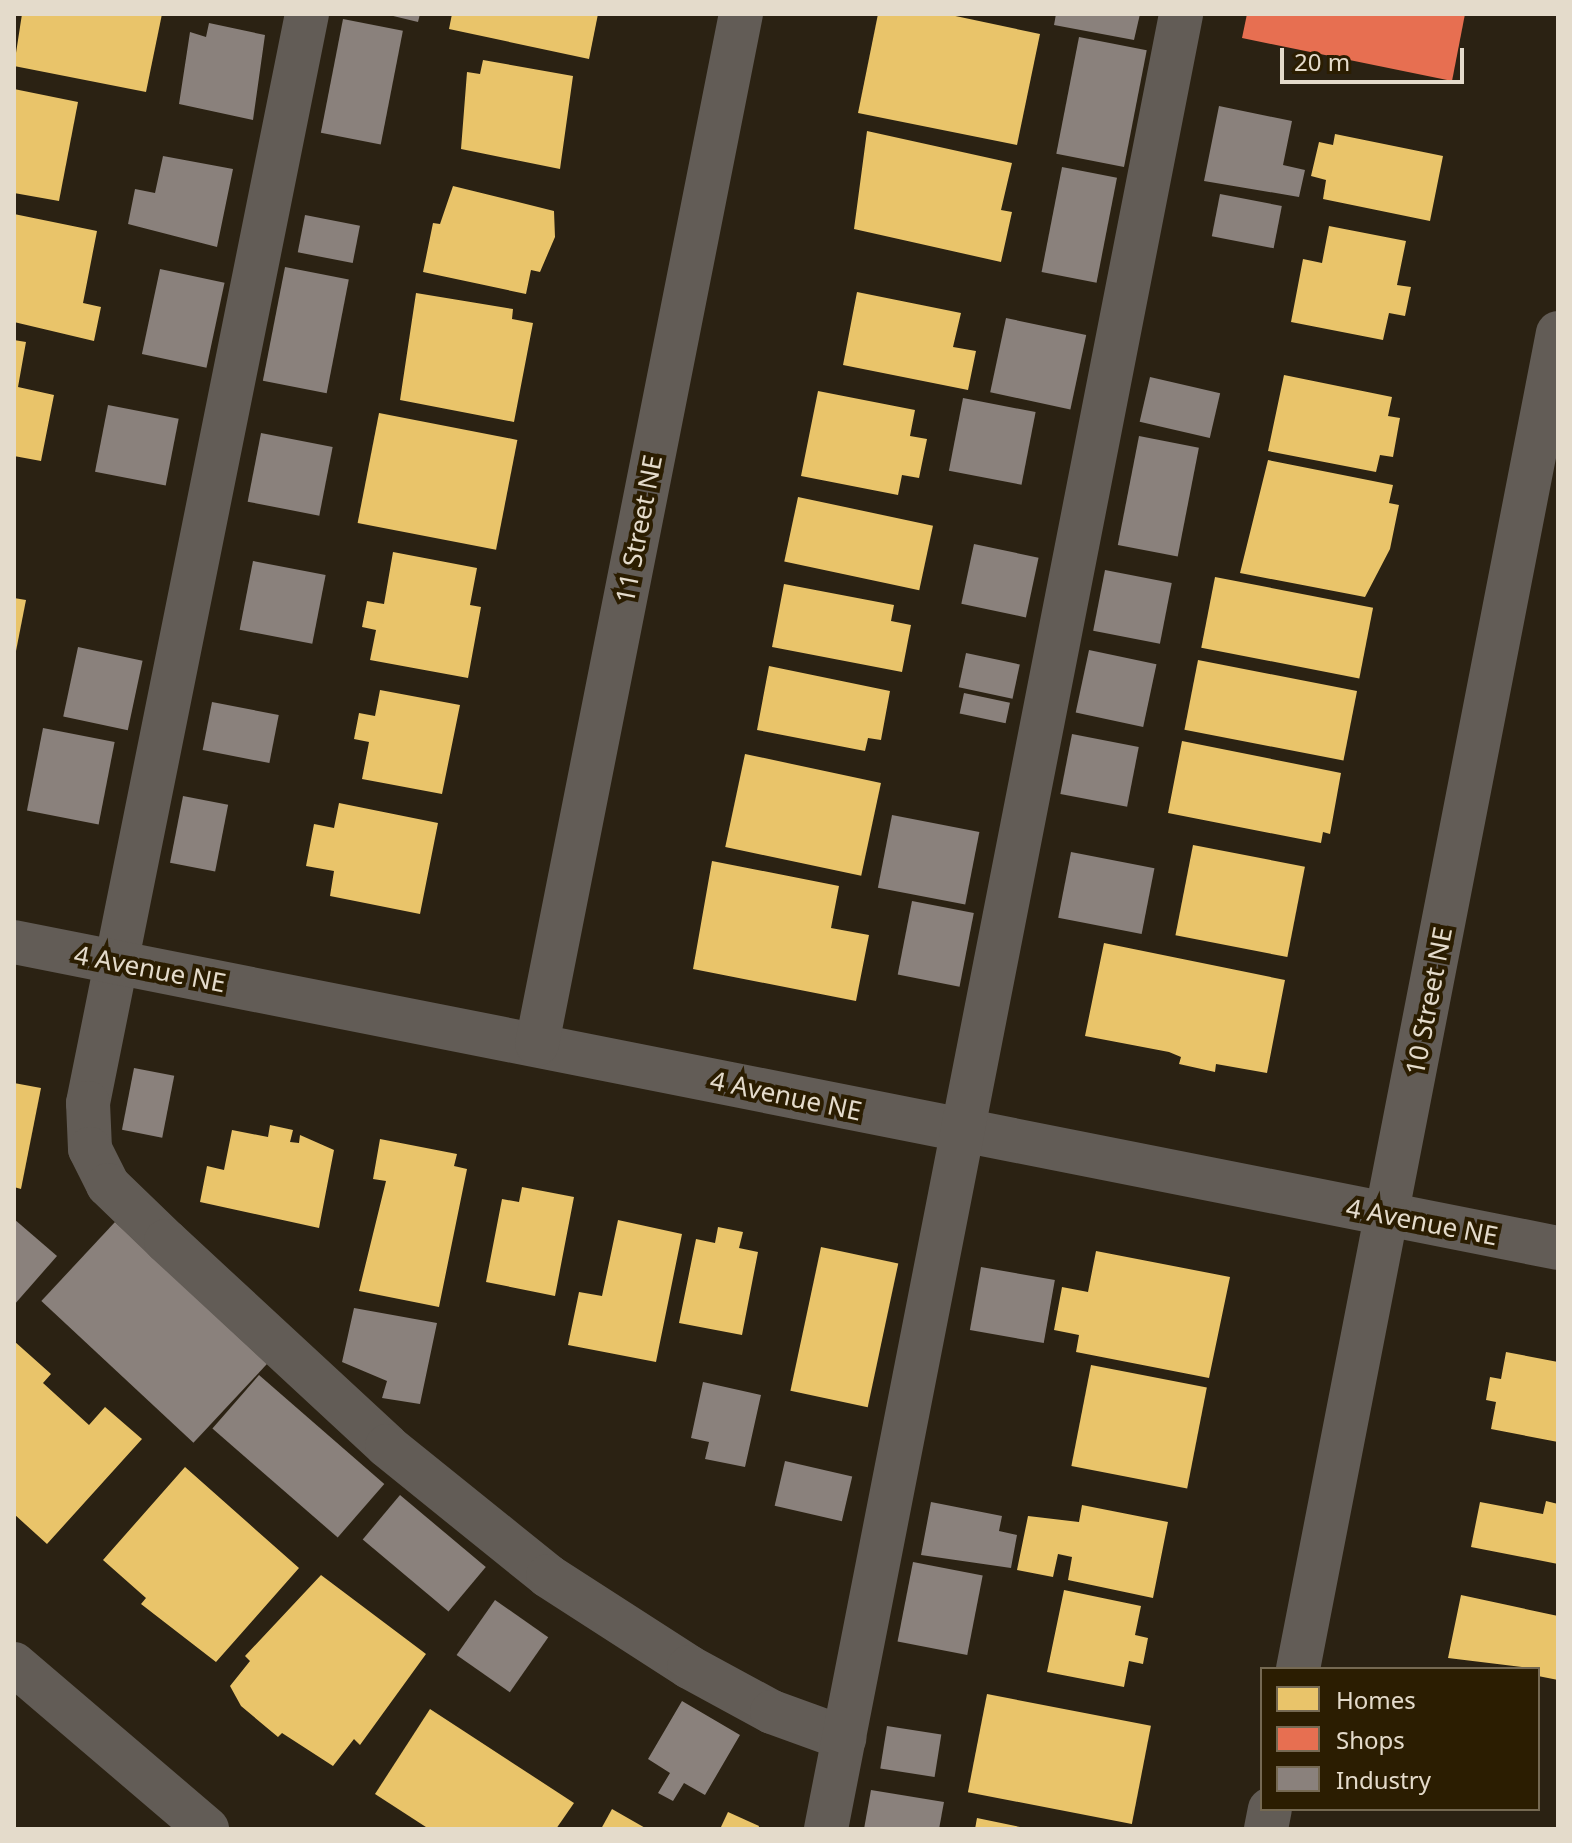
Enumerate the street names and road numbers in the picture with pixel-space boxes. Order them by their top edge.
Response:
street label: 11 Street NE [609,452,669,606]
street label: 10 Street NE [1399,924,1459,1078]
street label: 4 Avenue NE [71,939,229,999]
street label: 4 Avenue NE [707,1065,865,1127]
street label: 4 Avenue NE [1343,1192,1501,1252]

